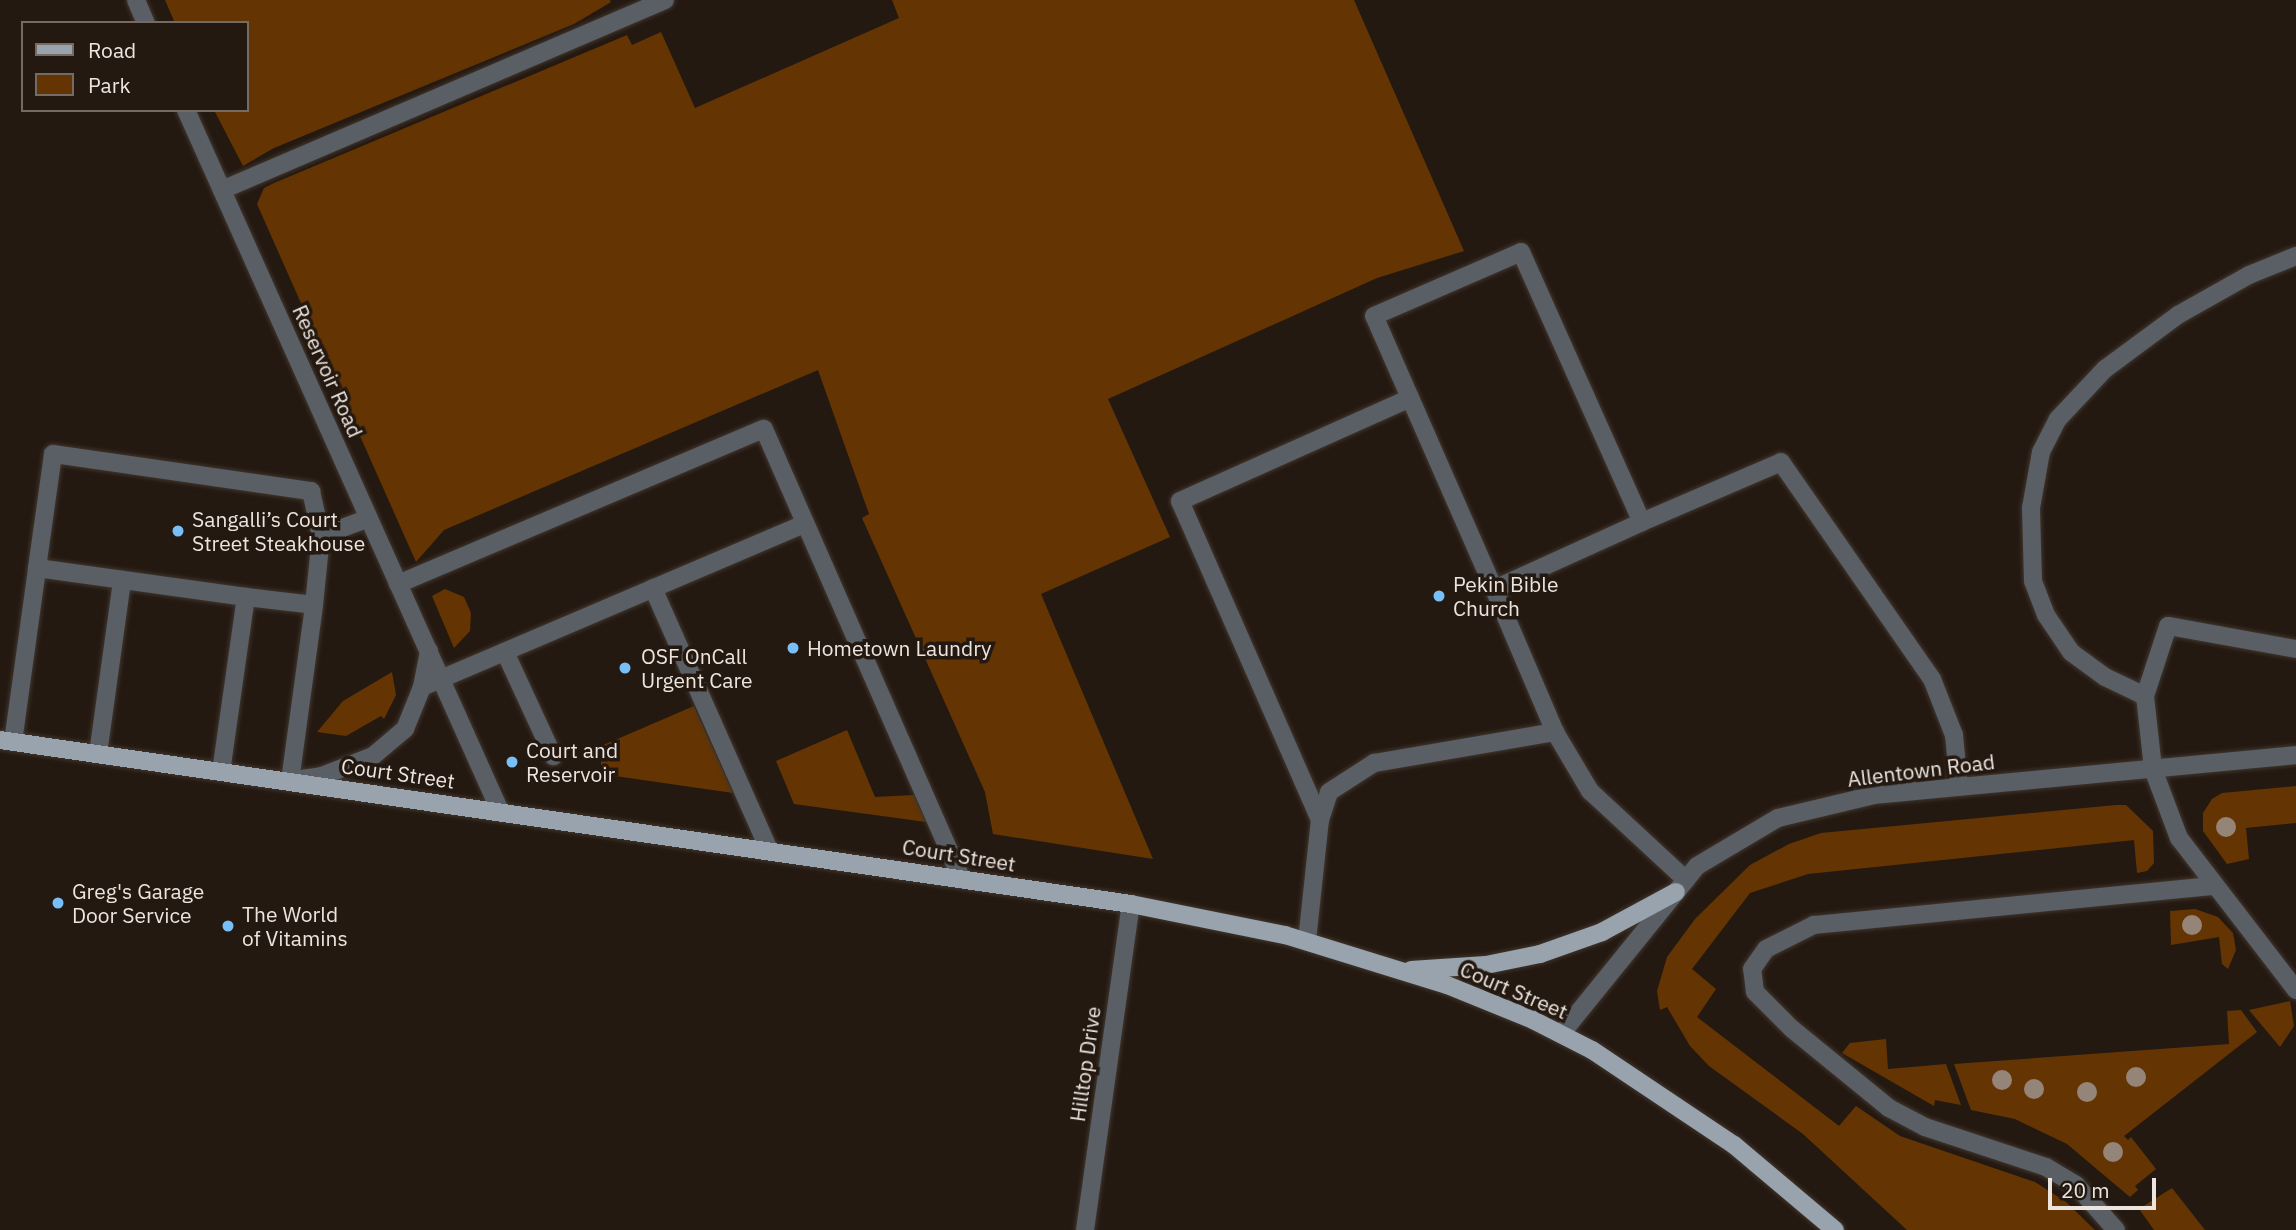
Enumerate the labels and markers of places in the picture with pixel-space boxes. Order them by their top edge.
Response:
place label: Sangalli’s Court Street Steakhouse [192,506,365,556]
marker: Sangalli’s Court Street Steakhouse [170,523,186,539]
place label: Pekin Bible Church [1453,571,1558,621]
marker: Pekin Bible Church [1431,588,1447,604]
place label: Hometown Laundry [807,635,992,661]
marker: Hometown Laundry [785,640,801,656]
place label: OSF OnCall Urgent Care [641,643,753,693]
marker: OSF OnCall Urgent Care [615,658,635,678]
place label: Court and Reservoir [526,737,618,787]
marker: Court and Reservoir [504,754,520,770]
place label: Greg's Garage Door Service [72,878,204,928]
marker: Greg's Garage Door Service [50,895,66,911]
place label: The World of Vitamins [242,901,348,951]
marker: The World of Vitamins [220,918,236,934]

